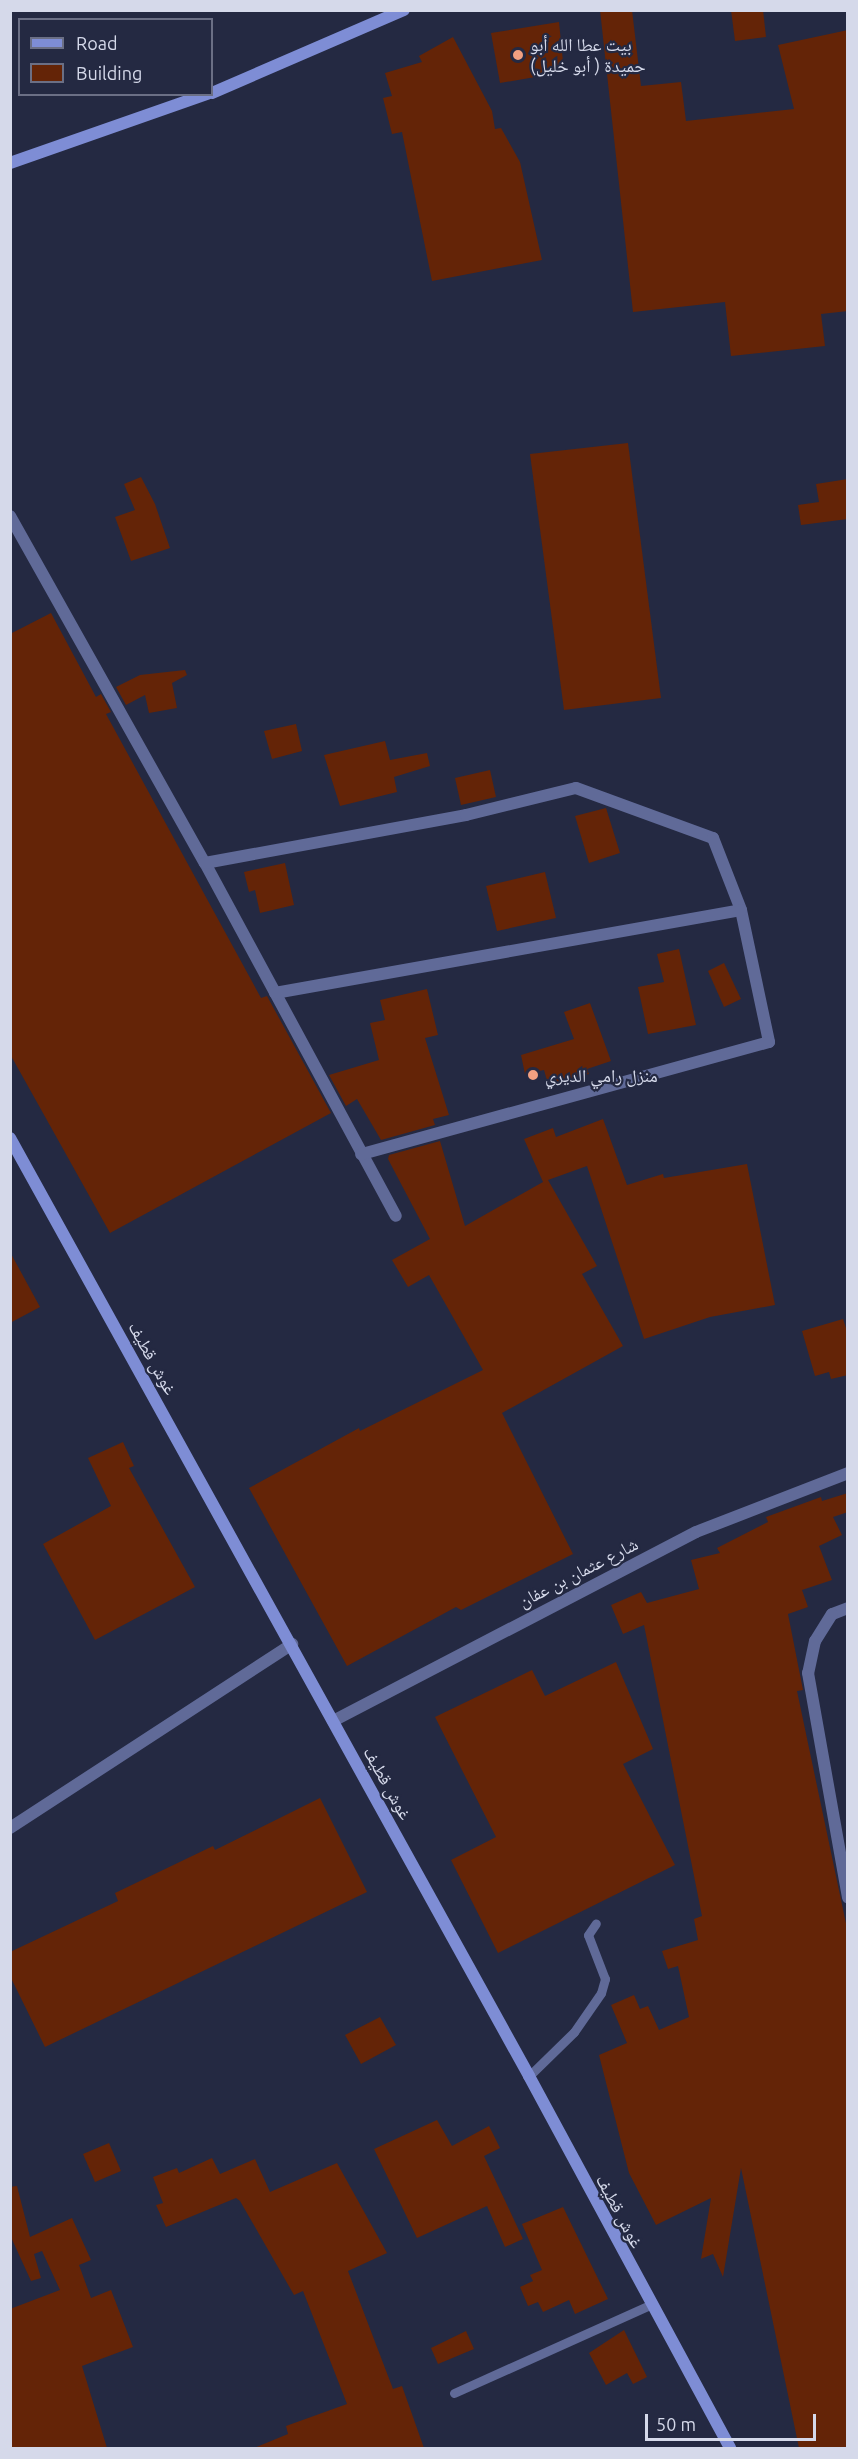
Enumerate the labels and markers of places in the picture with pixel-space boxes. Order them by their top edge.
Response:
place label: بيت عطا الله أبو حميدة ( أبو خليل) [530,34,646,76]
marker: بيت عطا الله أبو حميدة ( أبو خليل) [511,48,525,62]
place label: منزل رامي الديري [545,1064,658,1086]
marker: منزل رامي الديري [526,1068,540,1082]

